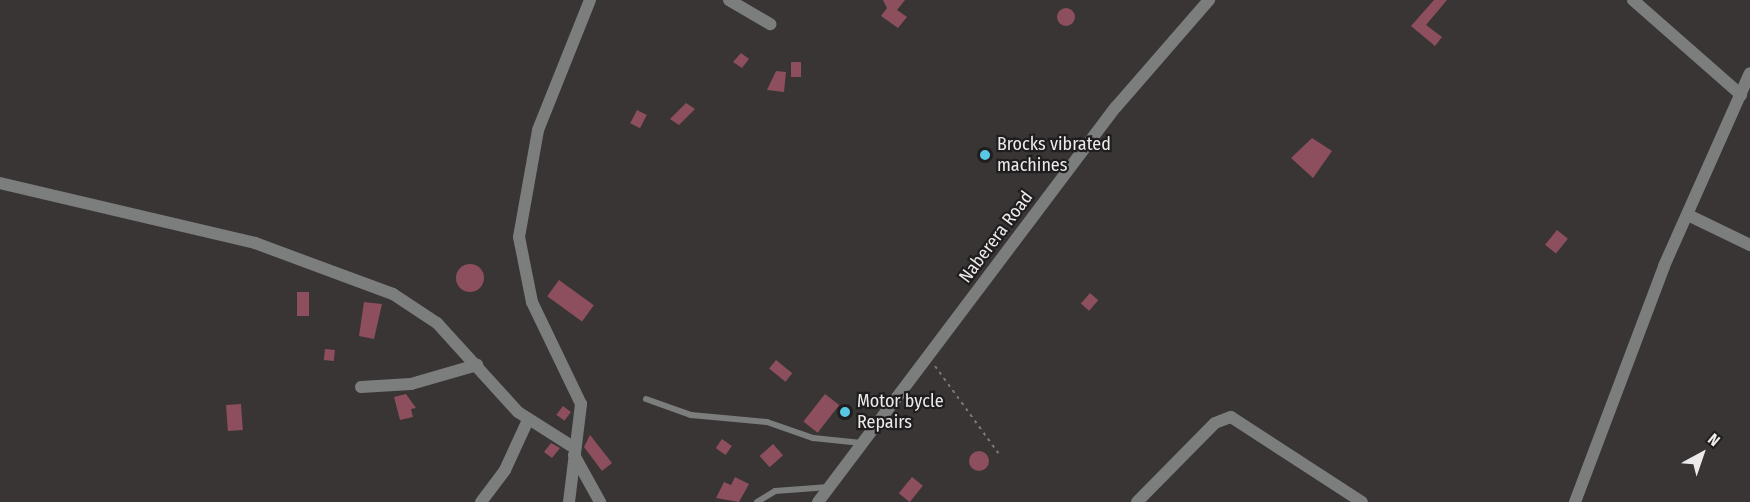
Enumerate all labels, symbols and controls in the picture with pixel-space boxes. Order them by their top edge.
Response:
place label: Brocks vibrated machines [997,134,1111,176]
marker: Brocks vibrated machines [978,148,992,162]
street label: Naberera Road [955,187,1037,287]
place label: Motor bycle Repairs [857,391,944,434]
marker: Motor bycle Repairs [838,405,852,419]
north arrow [1672,424,1732,484]
text: N [1704,429,1724,450]

